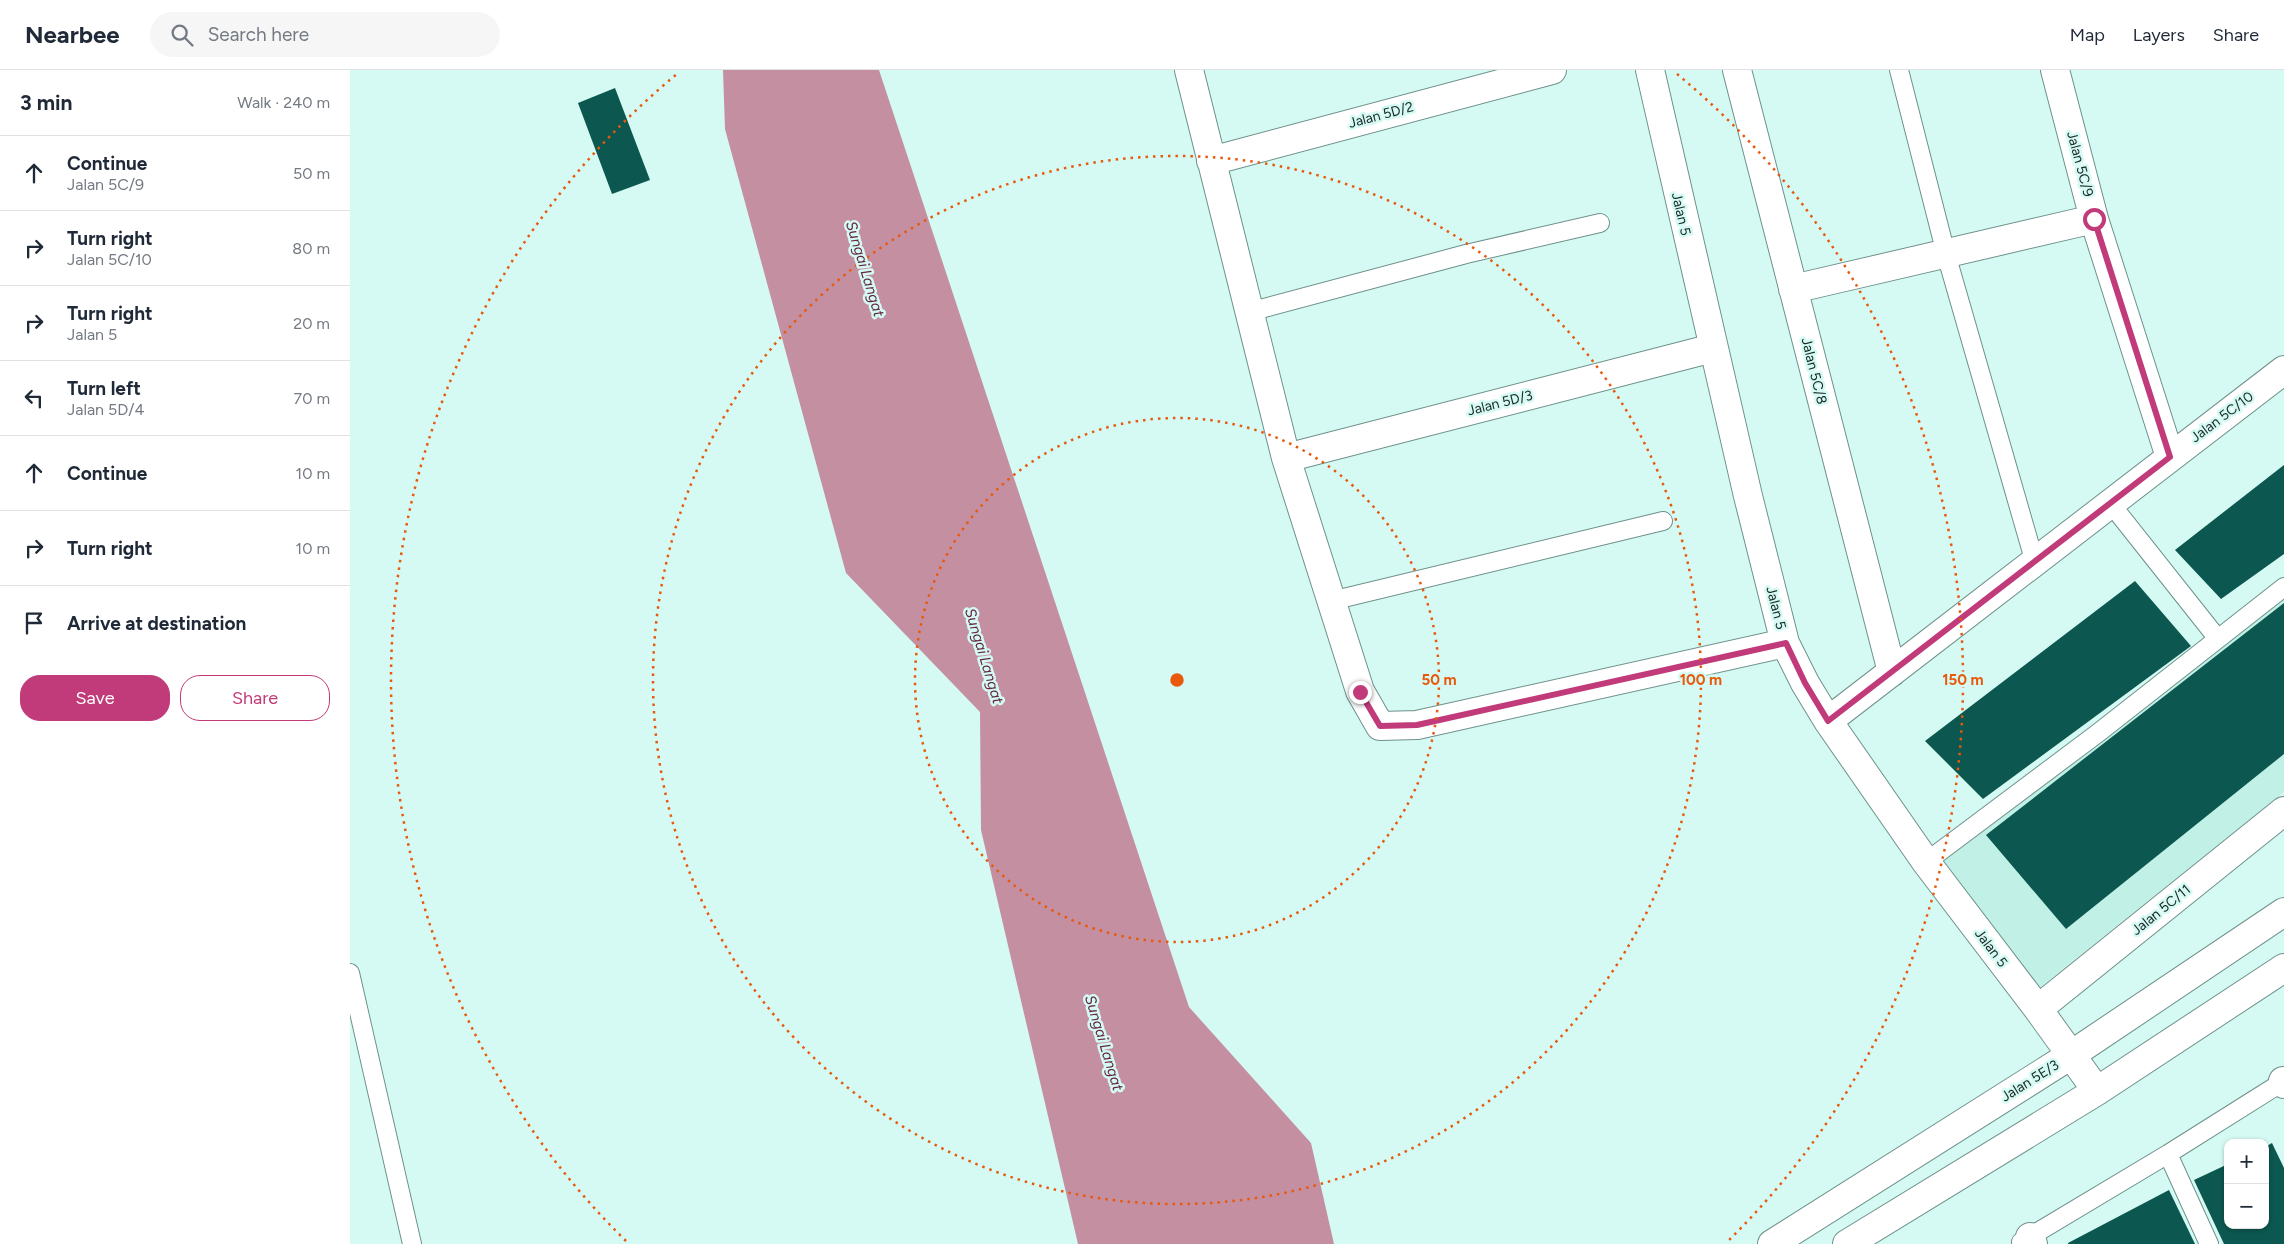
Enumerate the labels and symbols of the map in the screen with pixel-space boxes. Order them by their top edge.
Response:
street label: Jalan 5D/2 [1347,98,1415,132]
street label: Jalan 5C/9 [2063,129,2097,199]
street label: Jalan 5 [1668,191,1694,237]
route start [2083,208,2106,231]
water label: Sungai Langat [842,219,888,319]
street label: Jalan 5C/8 [1798,336,1830,406]
street label: Jalan 5D/3 [1466,387,1534,419]
street label: Jalan 5C/10 [2187,388,2257,446]
street label: Jalan 5 [1762,585,1790,631]
water label: Sungai Langat [961,606,1007,706]
centre of rings [1168,671,1186,689]
text: 50 m [1421,671,1457,689]
text: 100 m [1680,671,1722,689]
text: 150 m [1942,671,1984,689]
route end [1349,681,1372,704]
street label: Jalan 5C/11 [2128,881,2194,939]
street label: Jalan 5 [1971,925,2011,971]
water label: Sungai Langat [1081,993,1127,1093]
street label: Jalan 5E/3 [1998,1057,2062,1105]

